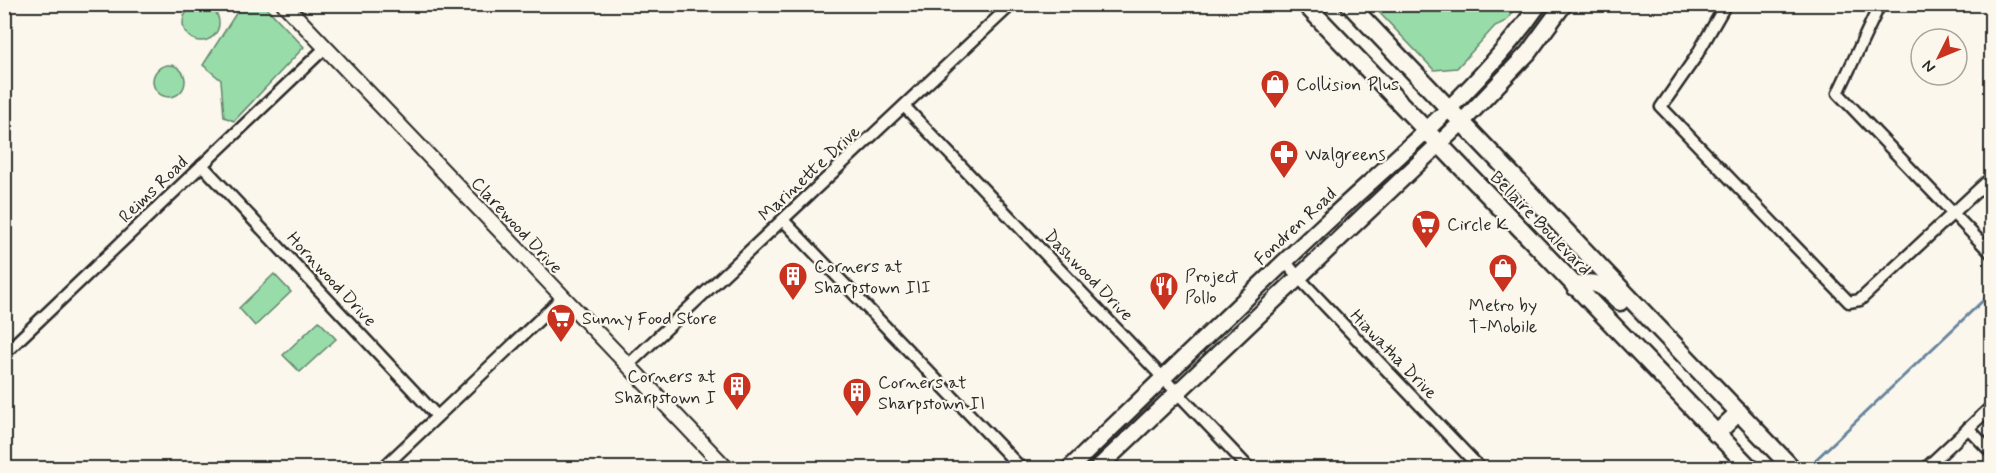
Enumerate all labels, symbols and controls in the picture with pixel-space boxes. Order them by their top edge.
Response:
north arrow [1909,27,1969,87]
text: N [1918,55,1940,77]
shop icon: Collision Plus [1259,68,1291,110]
place label: Collision Plus [1296,73,1399,97]
street label: Marinette Drive [754,120,866,227]
pharmacy icon: Walgreens [1268,138,1300,180]
place label: Walgreens [1305,143,1386,168]
street label: Reims Road [114,151,193,229]
street label: Bellaire Boulevard [1484,166,1596,281]
street label: Clarewood Drive [465,172,568,279]
street label: Fondren Road [1249,182,1342,271]
supermarket icon: Circle K [1410,208,1442,250]
place label: Circle K [1447,213,1509,237]
street label: Dashwood Drive [1038,225,1138,327]
street label: Hornwood Drive [281,227,382,332]
shop icon: Metro by T-Mobile [1487,252,1519,294]
place label: Corners at Sharpstown III [814,255,931,300]
building icon: Corners at Sharpstown III [777,260,809,302]
place label: Project Pollo [1185,265,1239,310]
restaurant icon: Project Pollo [1148,270,1180,312]
place label: Metro by T-Mobile [1469,294,1537,339]
supermarket icon: Sunny Food Store [545,302,577,344]
street label: Hiawatha Drive [1344,304,1442,405]
place label: Sunny Food Store [582,307,717,331]
place label: Corners at Sharpstown I [614,365,716,410]
building icon: Corners at Sharpstown I [721,370,753,412]
place label: Corners at Sharpstown II [878,371,985,416]
building icon: Corners at Sharpstown II [841,376,873,418]

